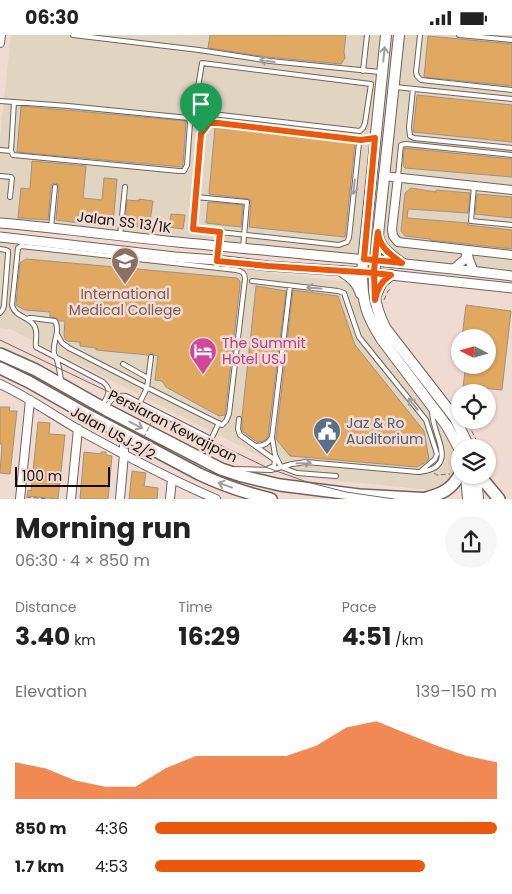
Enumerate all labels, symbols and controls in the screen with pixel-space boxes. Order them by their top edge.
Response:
text: 06:30 [25,4,79,31]
one-way arrow [379,47,389,63]
one-way arrow [259,55,275,65]
pin [180,83,222,134]
icon: arrive [187,90,215,118]
one-way arrow [349,179,359,195]
street label: Jalan SS 13/1K [76,206,173,238]
school or university icon: International Medical College [110,246,140,285]
one-way arrow [306,283,322,293]
place label: International Medical College [69,284,181,320]
north arrow [451,329,496,374]
map controls [451,329,496,484]
place label: The Summit Hotel USJ [222,333,306,369]
hotel icon: The Summit Hotel USJ [188,336,218,375]
button: locate [451,384,496,429]
street label: Persiaran Kewajipan [105,385,241,467]
one-way arrow [407,398,418,411]
street label: Jalan USJ 2/2 [67,401,159,465]
place label: Jaz & Ro Auditorium [346,413,423,449]
public building icon: Jaz & Ro Auditorium [312,416,342,455]
one-way arrow [128,421,143,430]
button: layers [451,439,496,484]
one-way arrow [296,458,312,468]
scale bar [15,464,110,487]
text: 100 m [22,466,62,486]
one-way arrow [217,480,233,489]
text: Morning run [15,509,191,548]
button: share [445,516,497,568]
text: 06:30 · 4 × 850 m [15,549,150,572]
text: Distance [15,597,76,617]
text: Time [178,597,212,617]
text: Pace [342,597,376,617]
text: 3.40 [15,619,70,654]
text: 16:29 [178,619,240,654]
text: 4:51 [342,619,391,654]
text: km [70,630,96,650]
text: /km [391,630,423,650]
text: Elevation [15,680,87,703]
text: 139–150 m [416,680,497,703]
text: 850 m [15,817,67,840]
text: 4:36 [95,817,128,840]
text: 1.7 km [15,855,64,878]
text: 4:53 [95,855,128,878]

